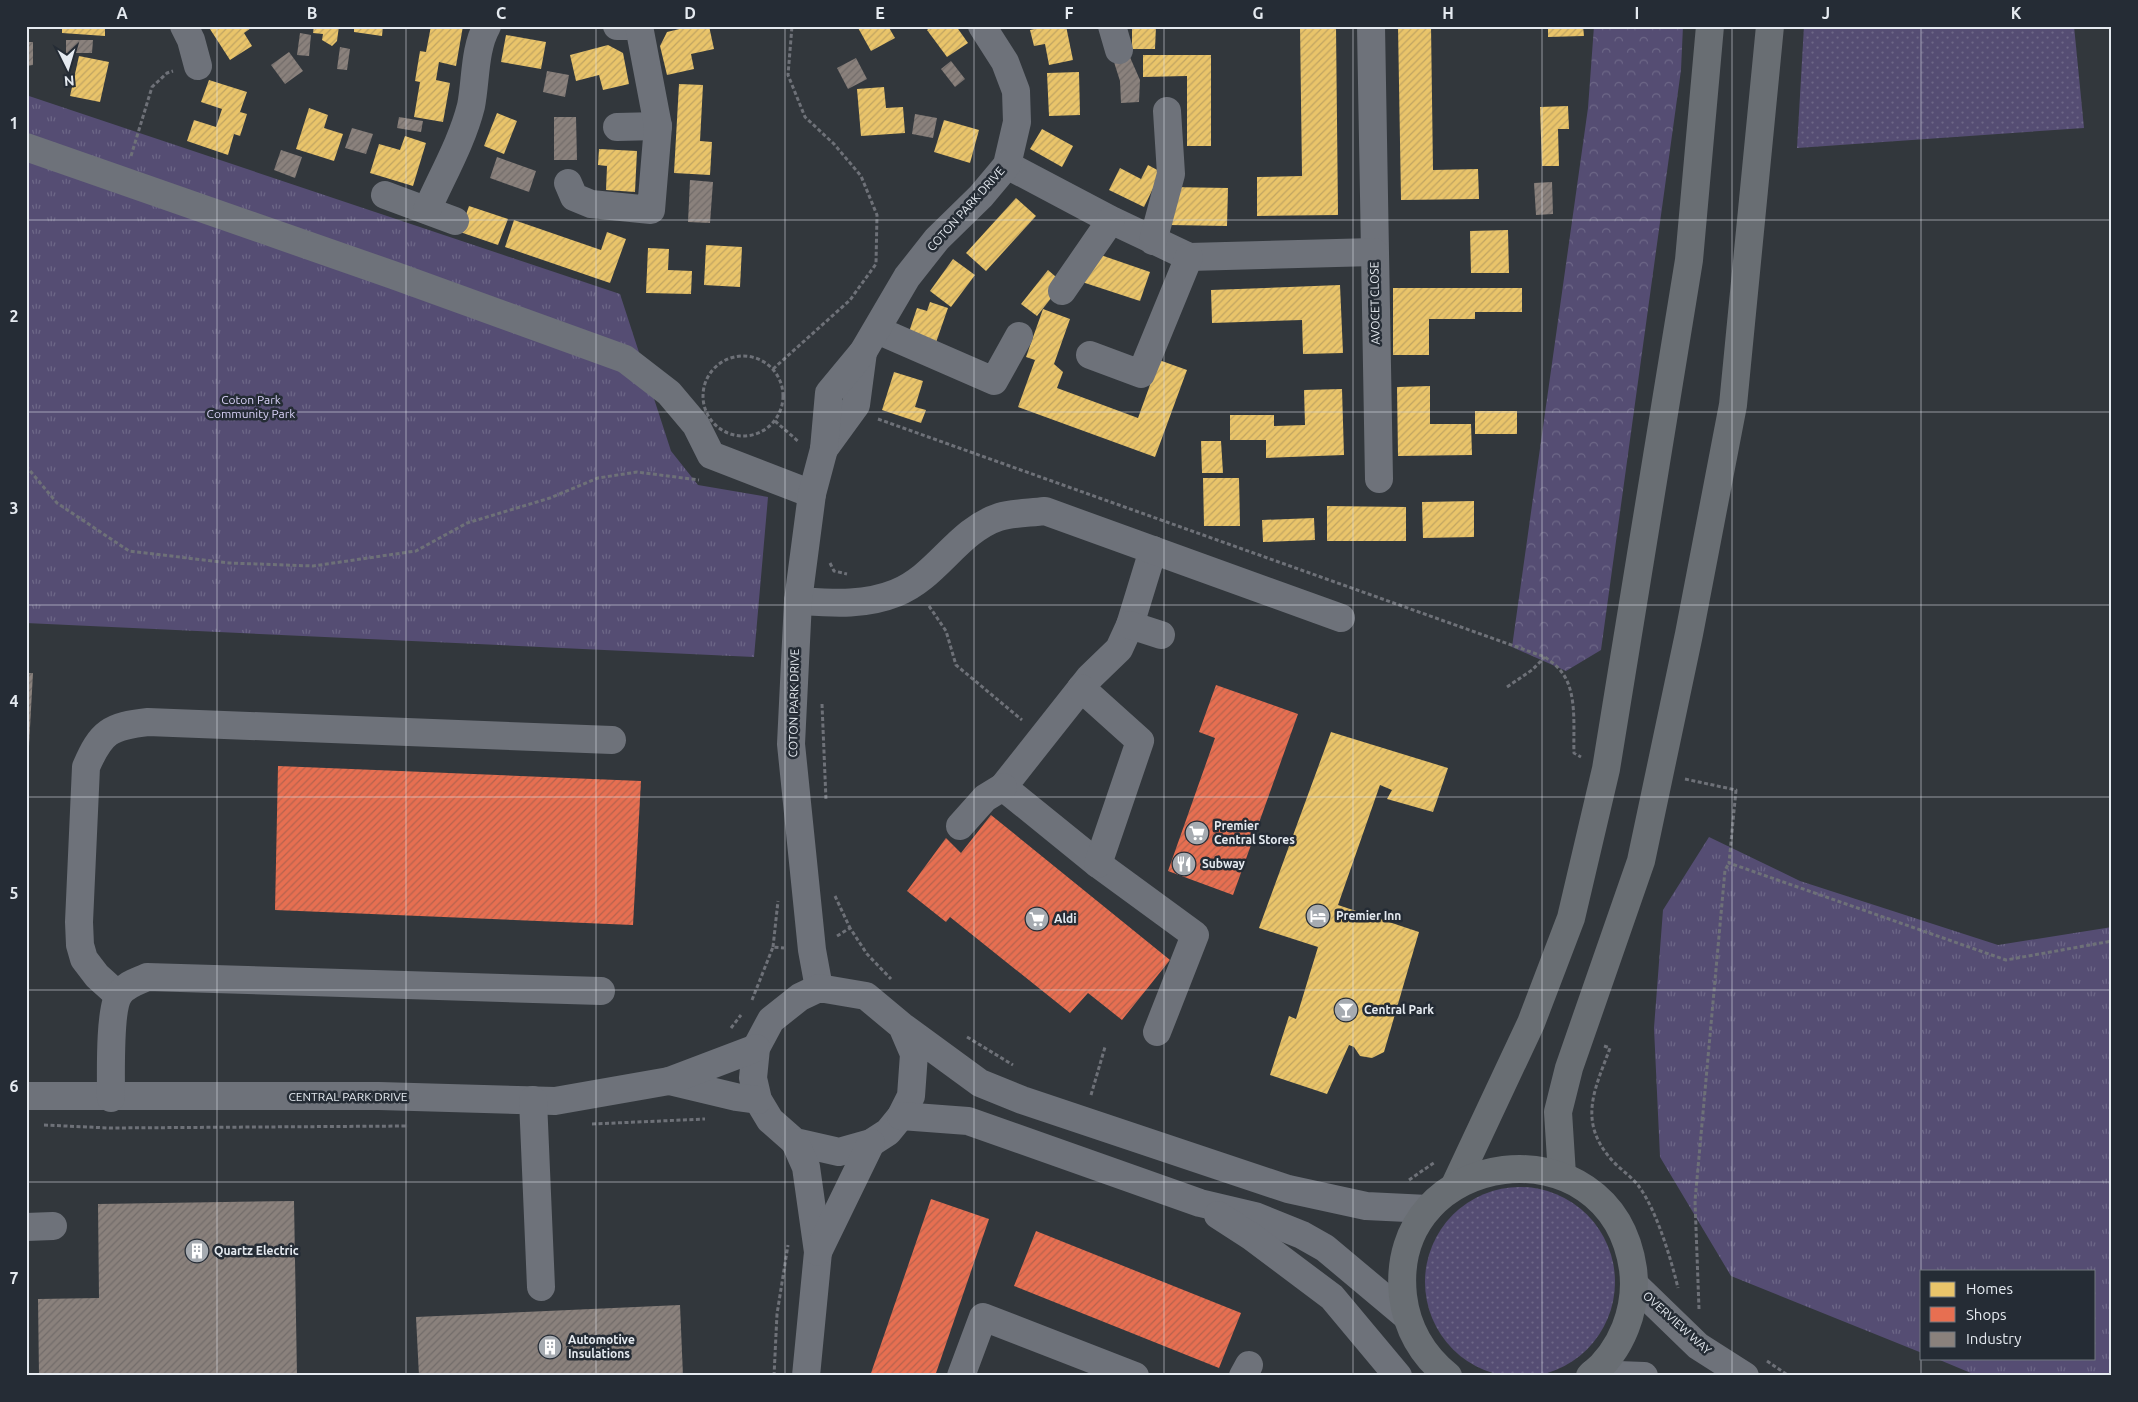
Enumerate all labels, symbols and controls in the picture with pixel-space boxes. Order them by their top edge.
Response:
text: A [116,4,128,22]
text: B [307,4,317,22]
text: C [496,4,506,22]
text: D [684,4,696,22]
text: E [875,4,885,22]
text: F [1065,4,1074,22]
text: G [1252,4,1264,22]
text: H [1442,4,1454,22]
text: I [1635,4,1639,22]
text: J [1822,4,1830,22]
text: K [2011,4,2022,22]
north arrow [42,42,92,92]
text: N [63,73,75,89]
text: 1 [9,114,19,132]
street label: COTON PARK DRIVE [924,164,1007,253]
street label: AVOCET CLOSE [1367,261,1382,345]
text: 2 [9,307,19,325]
park label: Coton Park Community Park [207,393,295,420]
text: 3 [9,499,19,517]
street label: COTON PARK DRIVE [786,648,801,758]
text: 4 [9,692,19,710]
place label: Premier Central Stores [1214,819,1295,846]
supermarket icon: Premier Central Stores [1184,820,1210,846]
restaurant icon: Subway [1171,851,1197,877]
place label: Subway [1202,857,1246,870]
text: 5 [9,884,19,902]
hotel icon: Premier Inn [1305,903,1331,929]
supermarket icon: Aldi [1024,906,1050,932]
place label: Premier Inn [1336,909,1401,922]
place label: Aldi [1054,912,1077,925]
bar icon: Central Park [1333,997,1359,1023]
place label: Central Park [1364,1003,1434,1016]
text: 6 [9,1077,19,1095]
street label: CENTRAL PARK DRIVE [288,1090,408,1103]
building icon: Quartz Electric [184,1238,210,1264]
place label: Quartz Electric [214,1244,299,1257]
text: 7 [9,1269,19,1287]
legend [1920,1270,2096,1360]
text: Homes [1966,1280,2013,1297]
street label: OVERVIEW WAY [1641,1289,1714,1357]
text: Shops [1966,1306,2007,1323]
text: Industry [1966,1330,2021,1347]
place label: Automotive Insulations [568,1333,635,1360]
building icon: Automotive Insulations [537,1334,563,1360]

